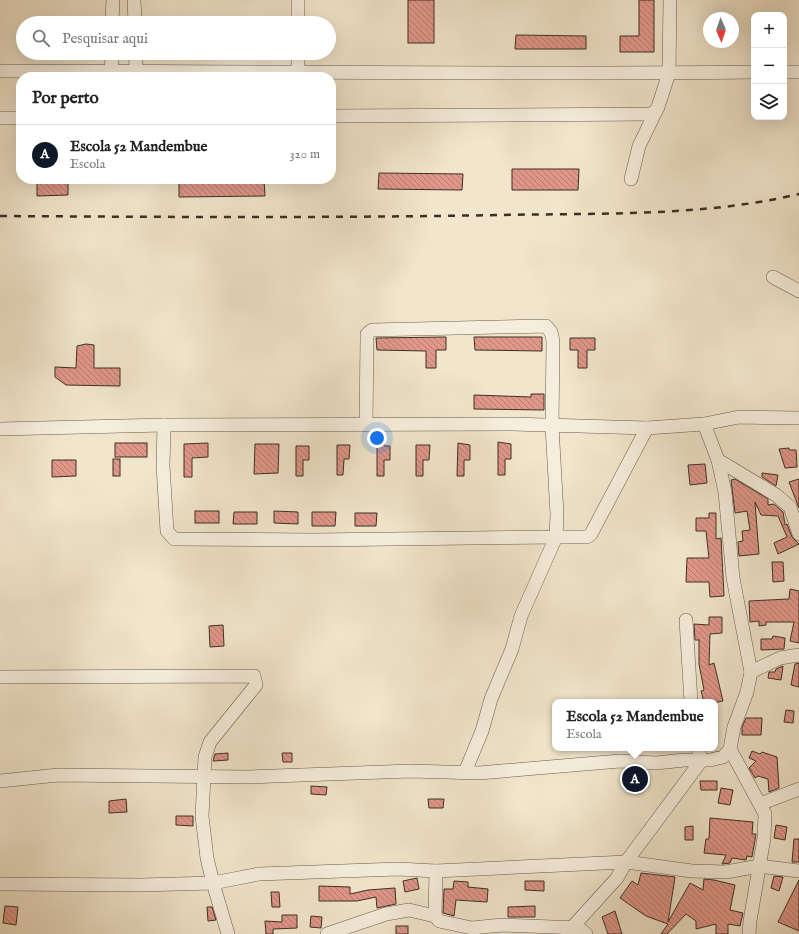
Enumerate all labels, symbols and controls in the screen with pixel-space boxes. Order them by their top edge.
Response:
north arrow [703,12,739,48]
map controls [751,12,787,120]
button: + [751,12,787,48]
search box [16,16,336,60]
icon: search [30,27,52,49]
text: Pesquisar aqui [62,29,148,48]
button: − [751,48,787,84]
button: layers [751,84,787,120]
text: Por perto [32,88,99,109]
text: Escola 52 Mandembue [70,137,207,156]
text: A [41,146,49,163]
text: 320 m [290,146,320,163]
text: Escola [70,156,105,173]
your location [367,428,387,448]
popup [552,699,718,751]
text: Escola 52 Mandembue [566,707,704,726]
text: Escola [566,726,602,743]
pin: A [622,764,648,794]

